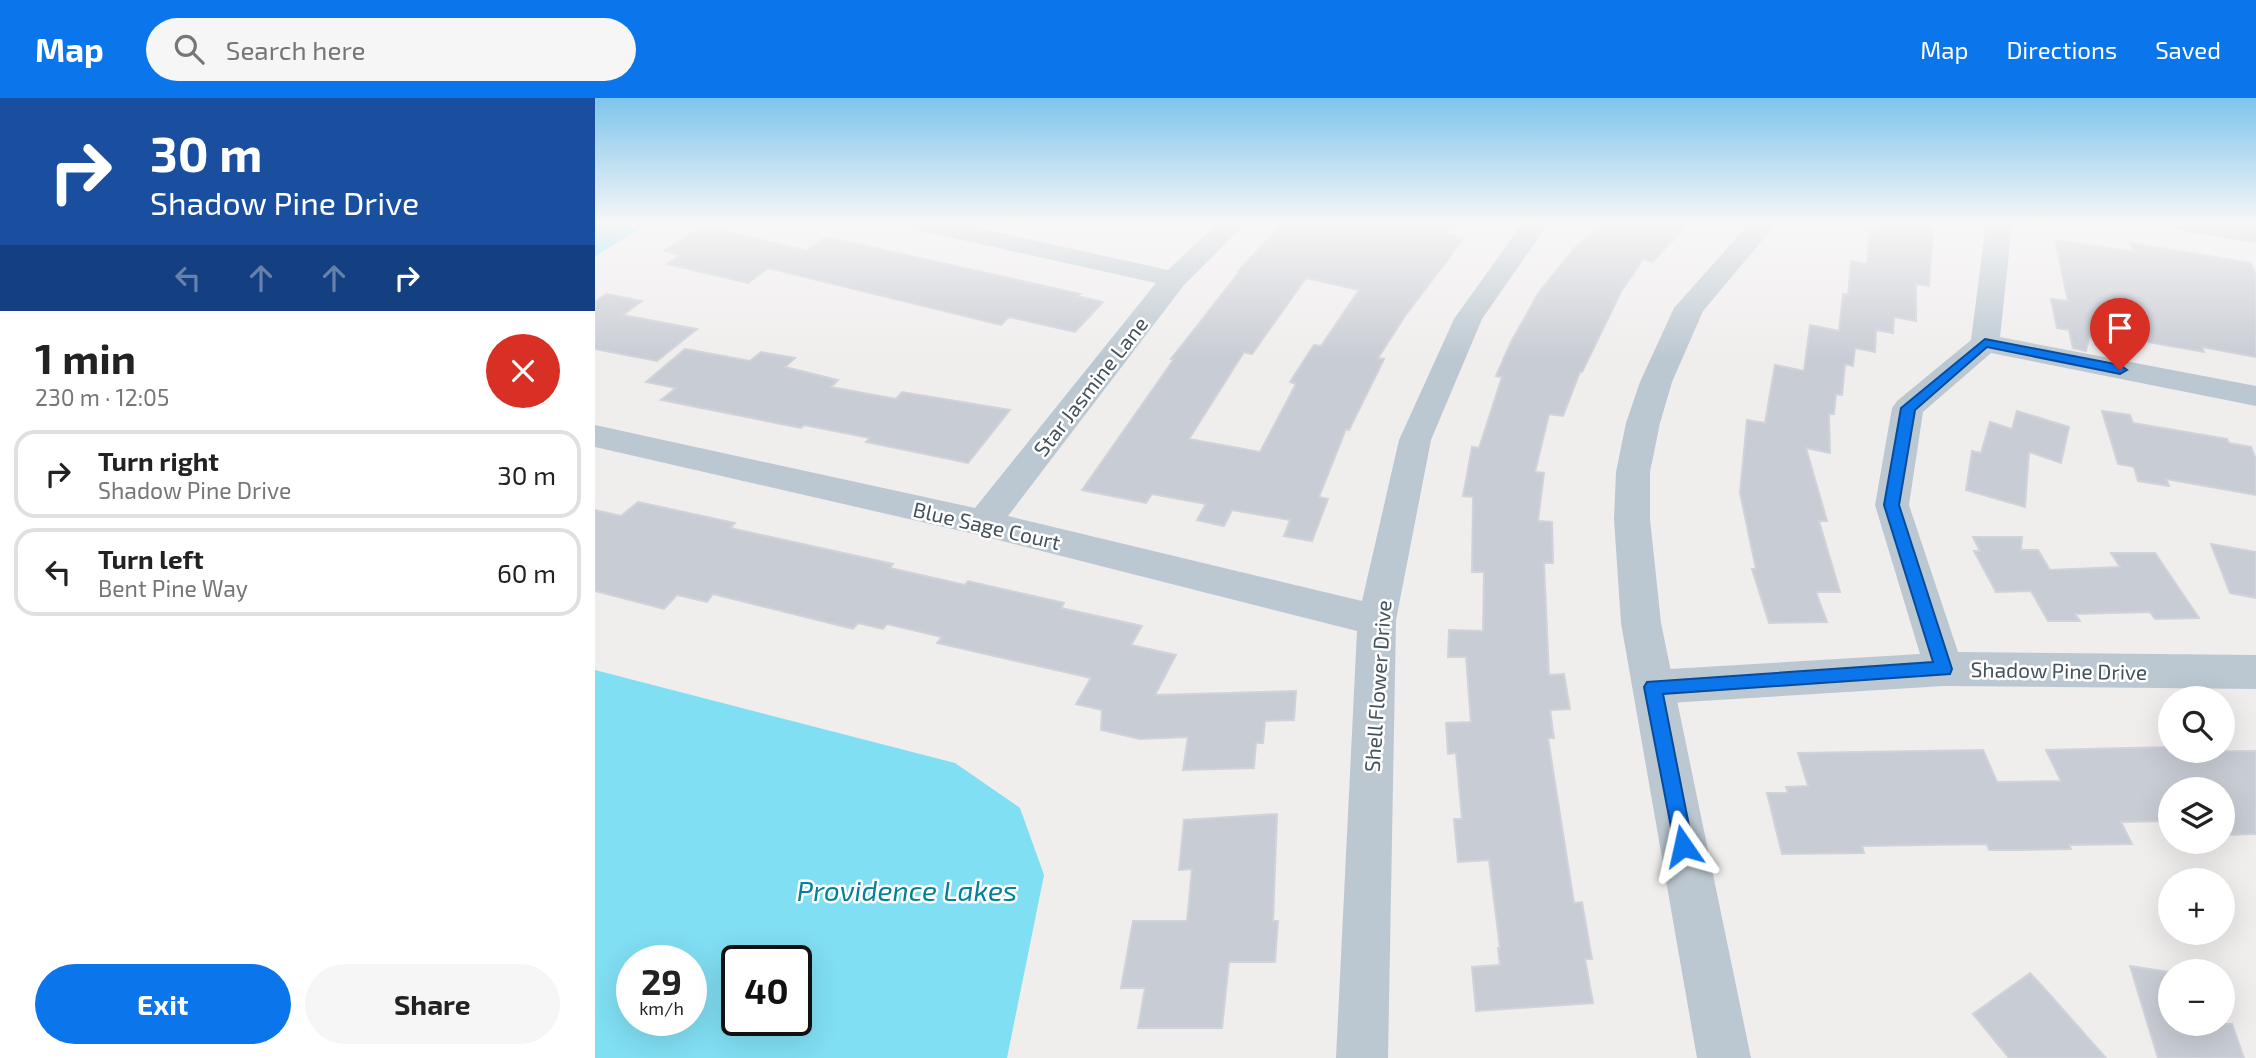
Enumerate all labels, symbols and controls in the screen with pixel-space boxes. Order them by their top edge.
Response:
search box [146,18,636,81]
text: Map [35,29,104,69]
icon: search [170,30,208,68]
text: Search here [226,34,365,65]
text: Map [1920,35,1968,64]
text: Directions [2006,35,2117,64]
text: Saved [2155,35,2221,64]
text: 30 m [150,123,262,182]
icon: right [35,126,126,217]
text: Shadow Pine Drive [150,183,419,221]
icon: left [169,259,207,297]
icon: ahead [242,259,280,297]
icon: ahead [315,259,353,297]
icon: right [388,259,426,297]
pin [2090,298,2150,370]
icon: arrive [2101,309,2139,347]
street label: Star Jasmine Lane [1028,311,1152,461]
text: 1 min [35,332,136,382]
button: close [486,334,560,408]
text: 230 m · 12:05 [35,383,169,411]
text: Turn right [98,445,219,476]
icon: right [39,455,77,493]
text: 30 m [497,459,556,490]
text: Shadow Pine Drive [98,476,291,504]
street label: Blue Sage Court [911,496,1063,554]
text: Turn left [98,543,204,574]
icon: left [39,553,77,591]
text: 60 m [497,557,556,588]
text: Bent Pine Way [98,574,248,602]
street label: Shell Flower Drive [1359,599,1395,773]
street label: Shadow Pine Drive [1970,656,2148,684]
map controls [2158,686,2235,1036]
button: search [2158,686,2235,763]
button: layers [2158,777,2235,854]
position arrow [1646,809,1720,883]
button: + [2158,868,2235,945]
water label: Providence Lakes [797,873,1017,907]
speed limit sign: 40 [721,945,812,1036]
button: − [2158,959,2235,1036]
text: 29 [641,960,682,1002]
button: Exit [35,964,291,1044]
button: Share [305,964,560,1044]
text: km/h [639,997,684,1019]

